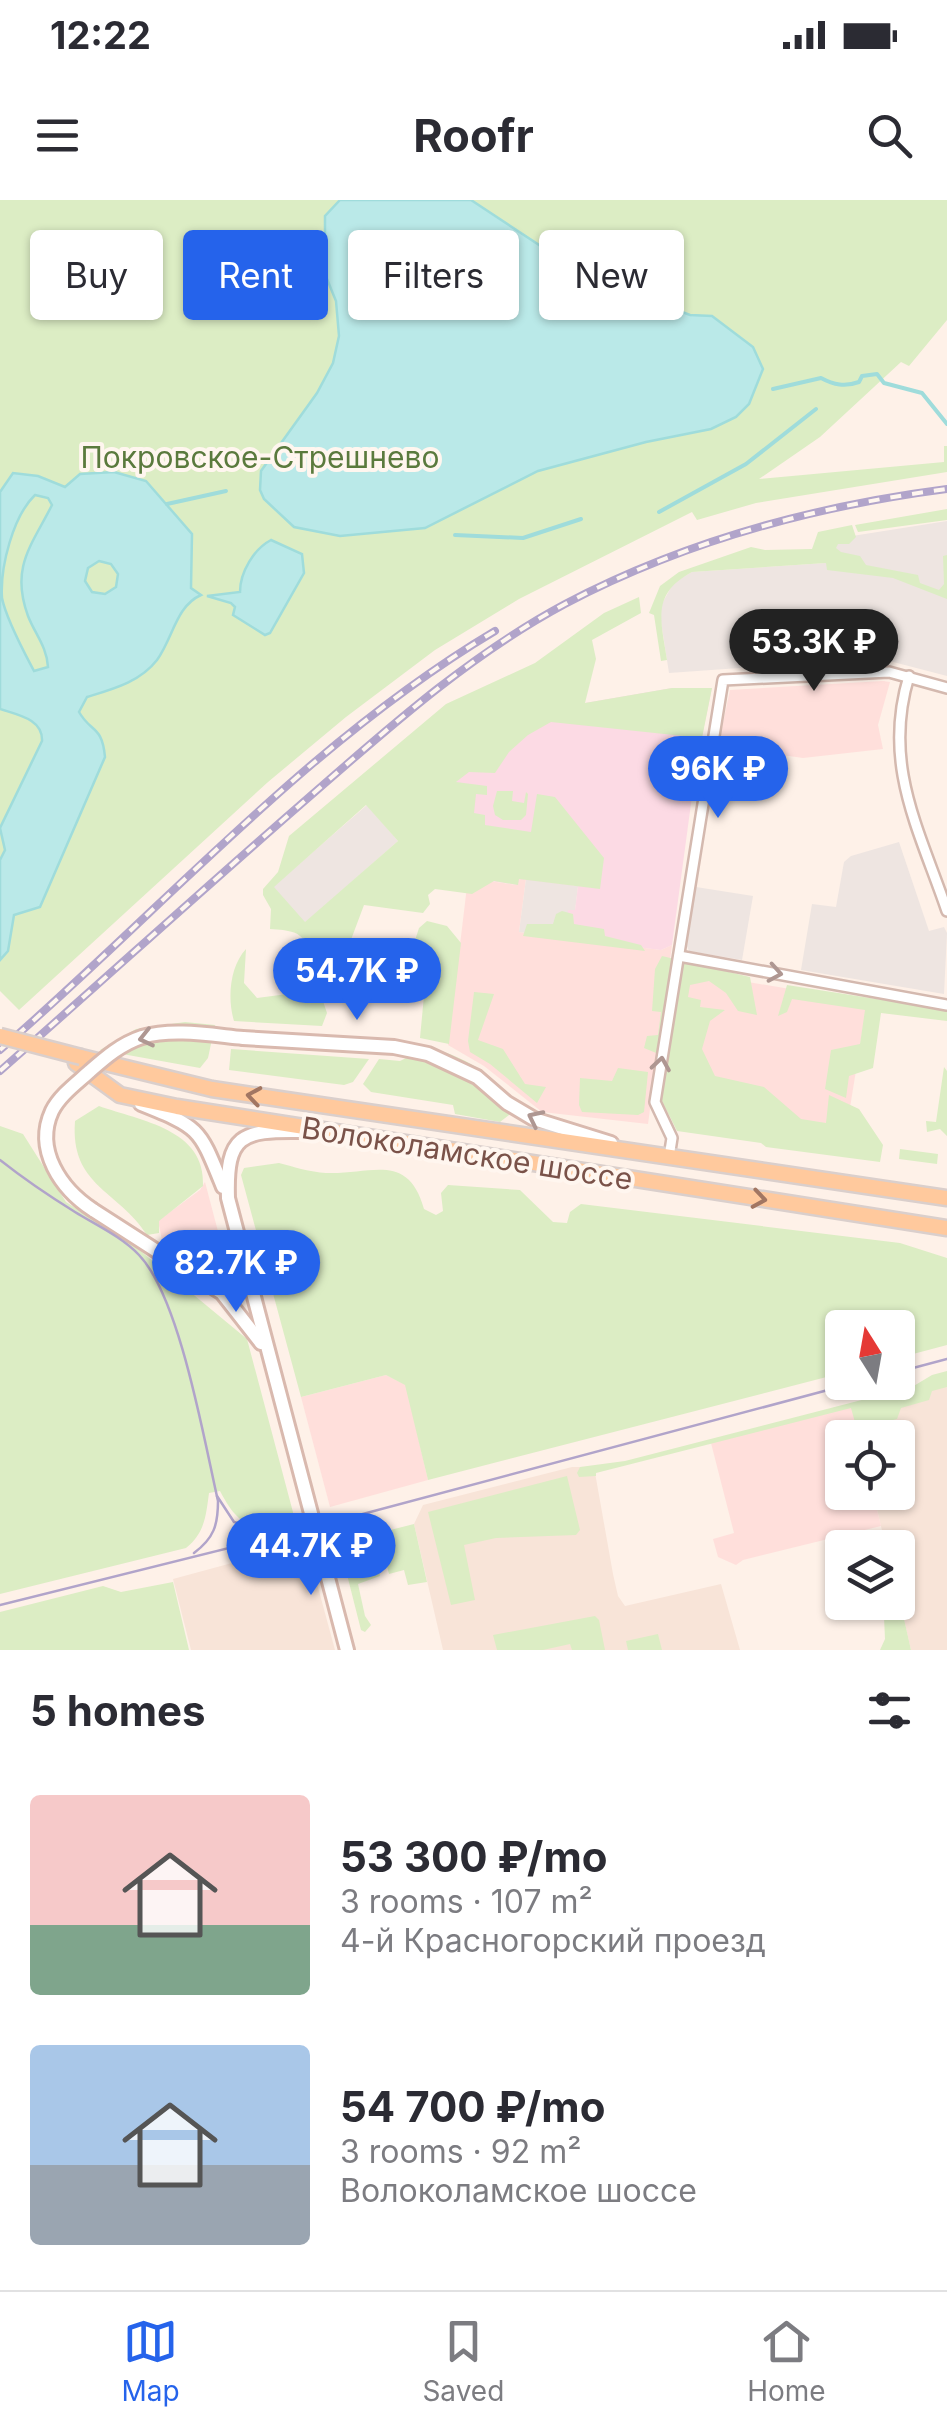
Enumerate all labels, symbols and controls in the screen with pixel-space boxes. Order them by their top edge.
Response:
text: 12:22 [50,12,151,58]
icon: menu [30,108,85,163]
text: Roofr [413,108,534,163]
icon: search [862,108,917,163]
chip: Buy [30,230,163,320]
chip: Rent [183,230,328,320]
chip: Filters [348,230,519,320]
chip: New [539,230,684,320]
park label: Покровское-Стрешнево [81,439,439,475]
pin: 53.3K ₽ [722,609,906,694]
text: 53.3K ₽ [751,622,877,661]
pin: 96K ₽ [648,736,788,821]
text: 96K ₽ [670,749,766,788]
pin: 54.7K ₽ [265,938,449,1023]
text: 54.7K ₽ [295,951,419,990]
one-way arrow [767,962,783,983]
one-way arrow [138,1026,155,1047]
one-way arrow [650,1056,671,1072]
one-way arrow [246,1086,263,1107]
street label: Волоколамское шоссе [299,1109,635,1197]
one-way arrow [527,1110,545,1130]
one-way arrow [750,1188,767,1209]
pin: 82.7K ₽ [144,1230,328,1315]
text: 82.7K ₽ [174,1243,298,1282]
north arrow [825,1310,915,1400]
map controls [825,1310,915,1620]
button: locate [825,1420,915,1510]
pin: 44.7K ₽ [219,1513,403,1598]
text: 44.7K ₽ [248,1526,374,1565]
button: layers [825,1530,915,1620]
icon: filters [862,1683,917,1738]
text: 5 homes [30,1685,206,1736]
text: 53 300 ₽/mo [340,1831,607,1882]
icon: home [110,1835,230,1955]
text: 3 rooms · 107 m² [340,1882,593,1921]
text: 4-й Красногорский проезд [340,1921,766,1960]
text: 54 700 ₽/mo [340,2081,605,2132]
icon: home [110,2085,230,2205]
text: 3 rooms · 92 m² [340,2132,581,2171]
text: Волоколамское шоссе [340,2171,697,2210]
tab: Map [121,2314,180,2408]
tab: Saved [422,2314,504,2408]
tab: Home [747,2314,826,2408]

